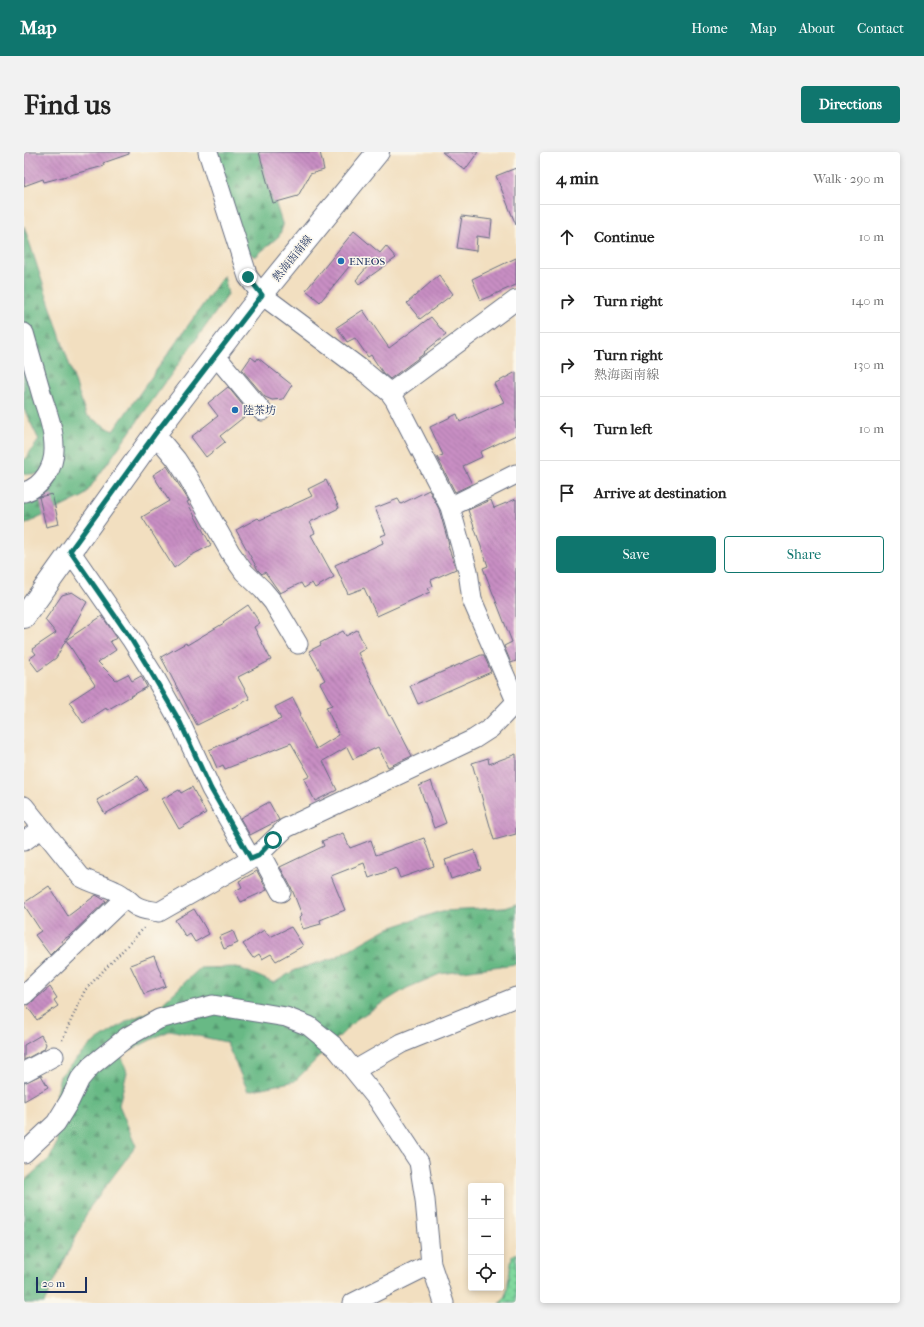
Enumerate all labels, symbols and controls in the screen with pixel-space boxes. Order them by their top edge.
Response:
text: Map [20,17,56,39]
text: Home [691,20,728,37]
text: Map [750,20,777,37]
text: About [799,20,835,37]
text: Contact [857,20,904,37]
button: Directions [801,86,900,123]
text: Find us [24,88,111,121]
text: 4 min [556,168,599,188]
text: Walk · 290 m [813,171,884,186]
icon: ahead [556,226,578,248]
text: Continue [594,228,654,246]
text: 10 m [859,229,884,244]
street label: 熱海函南線 [270,233,315,284]
place label: ENEOS [349,255,385,268]
marker: ENEOS [336,256,346,266]
route end [239,268,257,286]
icon: right [556,290,578,312]
text: Turn right [594,292,663,310]
text: 140 m [851,293,884,308]
text: Turn right [594,346,663,364]
icon: right [556,354,578,376]
text: 130 m [853,357,884,372]
text: 熱海函南線 [594,367,659,382]
place label: 陸茶坊 [243,404,276,417]
marker: 陸茶坊 [230,405,240,415]
icon: left [556,418,578,440]
text: Turn left [594,420,652,438]
text: 10 m [859,421,884,436]
icon: arrive [556,482,578,504]
text: Arrive at destination [594,484,726,502]
button: Save [556,536,716,573]
button: Share [724,536,884,573]
route start [264,831,282,849]
map controls [468,1183,504,1291]
button: + [468,1183,504,1219]
button: − [468,1219,504,1255]
button: locate [468,1255,504,1291]
scale bar [36,1275,87,1294]
text: 20 m [42,1277,65,1290]

